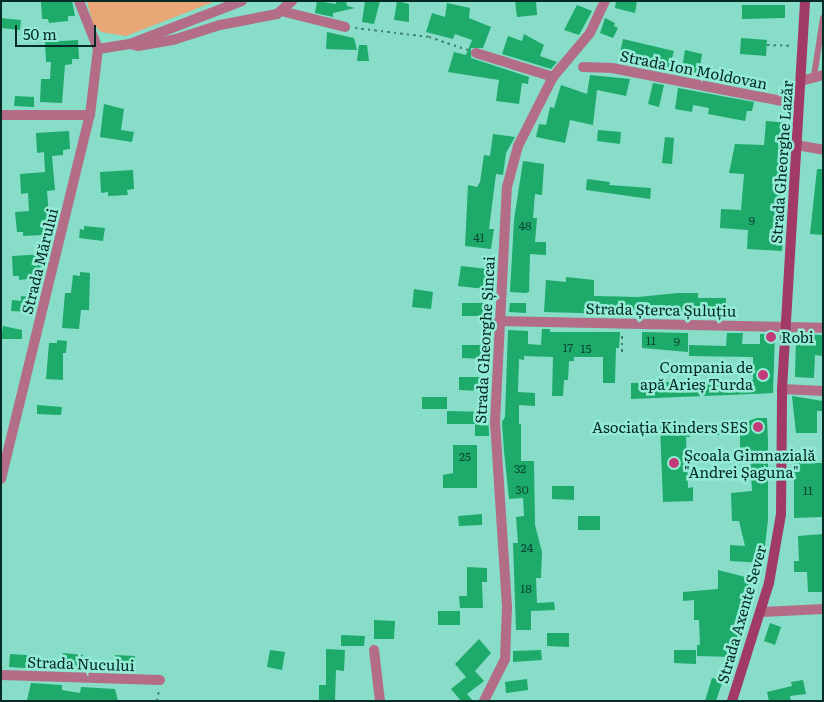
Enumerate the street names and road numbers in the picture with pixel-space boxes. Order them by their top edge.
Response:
street label: Strada Ion Moldovan [619,46,769,92]
street label: Strada Gheorghe Lazăr [766,80,796,244]
street label: Strada Mărului [17,206,61,316]
street label: Strada Gheorghe Șincai [471,256,497,424]
street label: Strada Șterca Șuluțiu [586,299,736,319]
street label: Strada Axente Sever [713,543,769,685]
street label: Strada Nucului [27,652,135,674]

